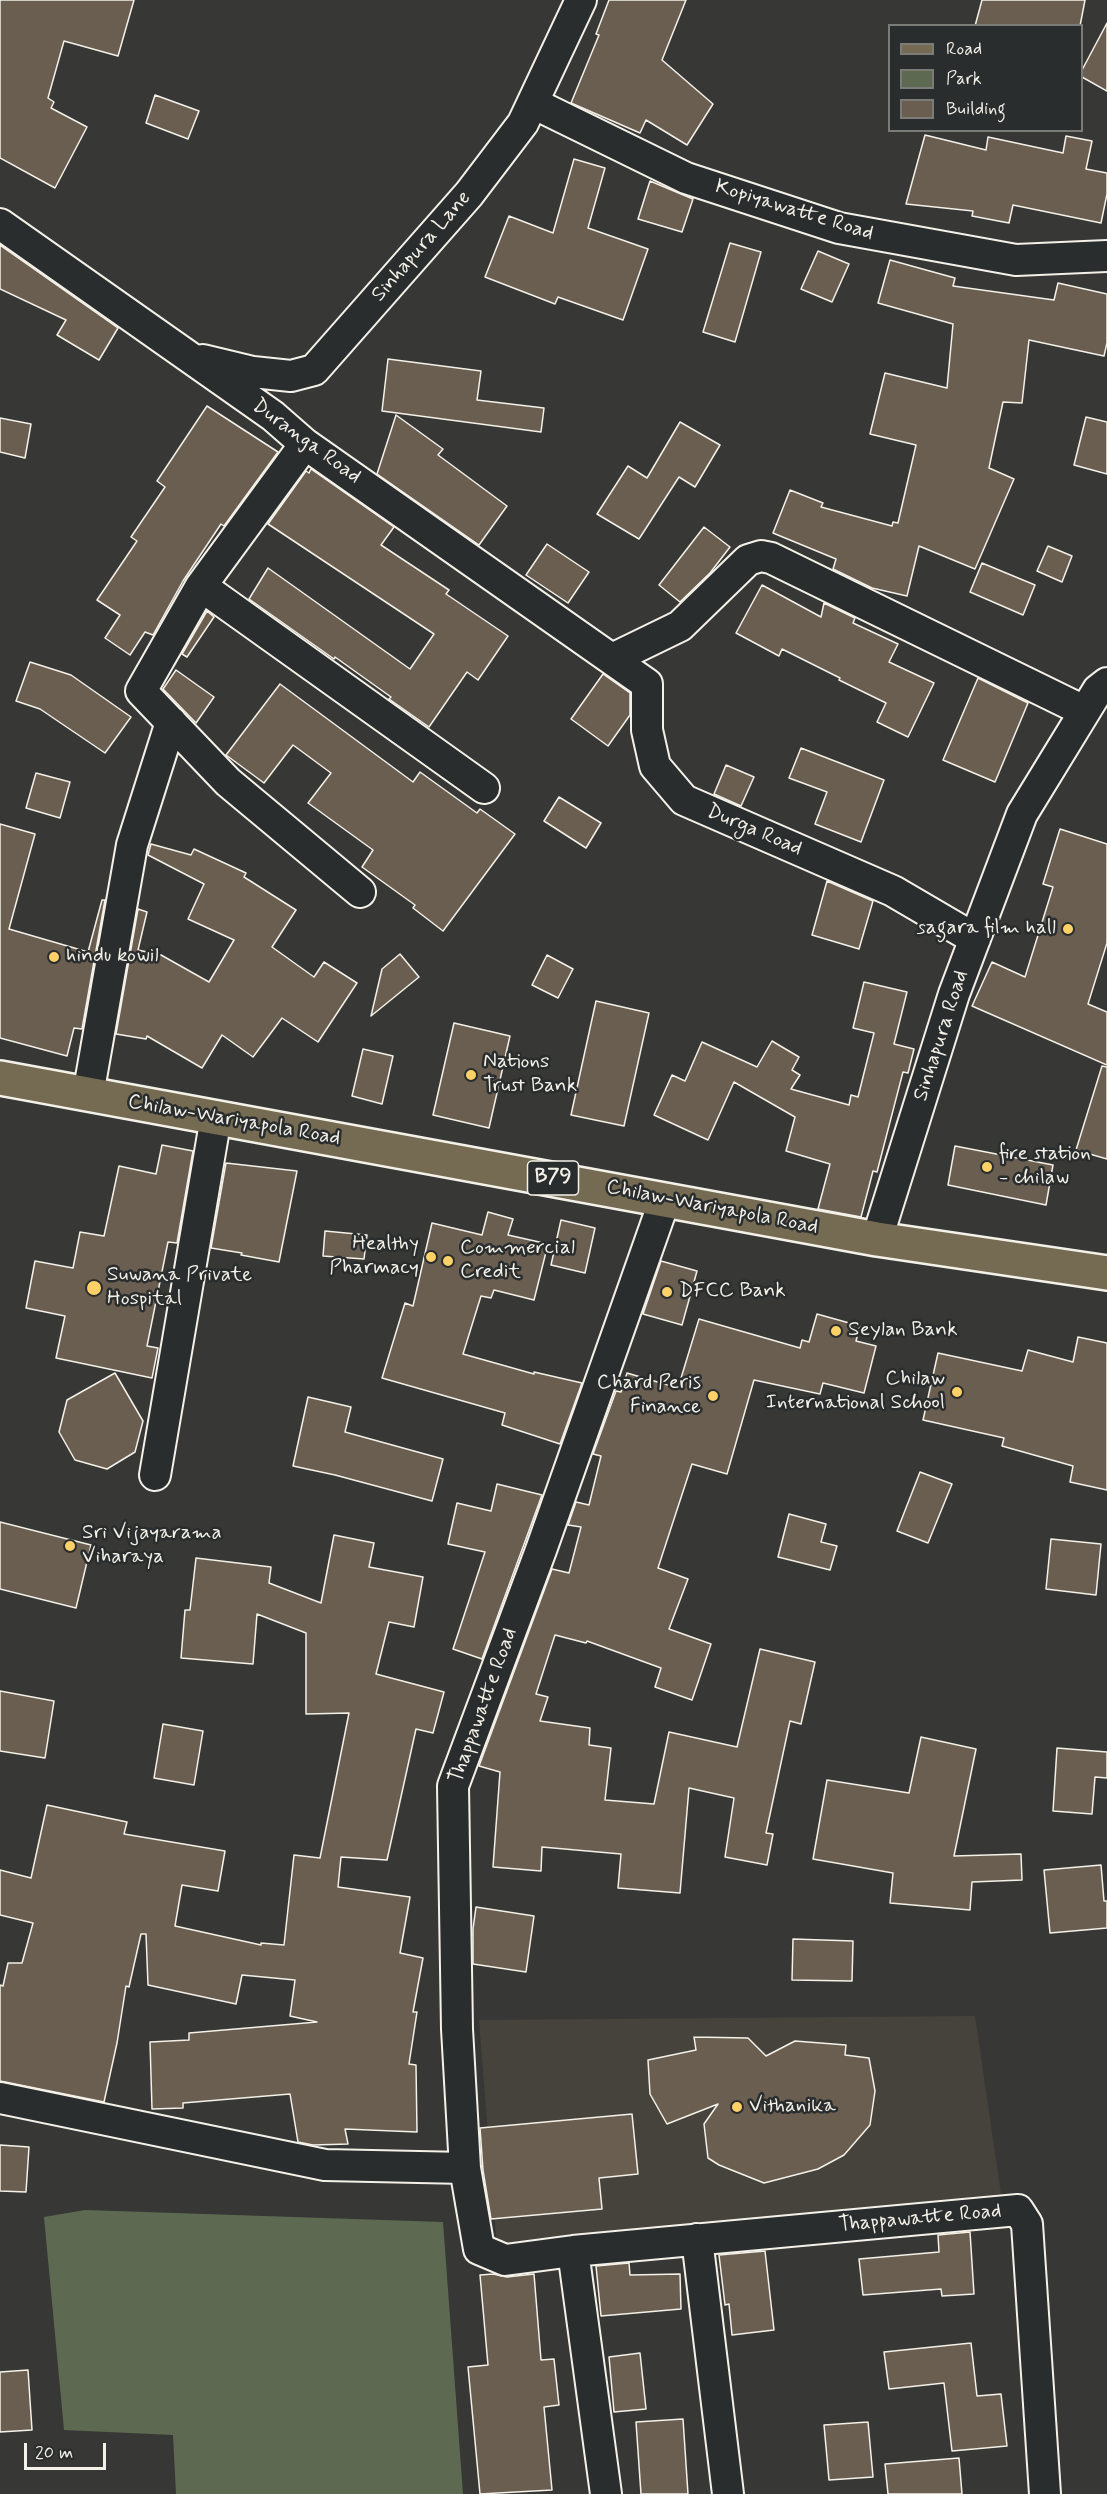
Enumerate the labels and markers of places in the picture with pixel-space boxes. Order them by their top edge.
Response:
place label: sagara film hall [917,916,1056,942]
marker: sagara film hall [1061,922,1075,936]
place label: hindu kowil [66,944,159,970]
marker: hindu kowil [47,950,61,964]
place label: Nations Trust Bank [483,1050,577,1100]
marker: Nations Trust Bank [464,1068,478,1082]
place label: fire station - chilaw [999,1142,1091,1192]
marker: fire station - chilaw [980,1160,994,1174]
place label: Healthy Pharmacy [329,1232,419,1282]
place label: Commercial Credit [460,1236,575,1286]
marker: Healthy Pharmacy [424,1250,438,1264]
marker: Commercial Credit [441,1254,455,1268]
place label: Suwana Private Hospital [107,1263,252,1313]
marker: Suwana Private Hospital [85,1279,103,1297]
place label: DFCC Bank [679,1279,786,1305]
marker: DFCC Bank [660,1285,674,1299]
place label: Seylan Bank [848,1318,958,1344]
marker: Seylan Bank [829,1324,843,1338]
place label: Chilaw International School [766,1367,945,1417]
place label: Chard Peris Finance [597,1371,701,1421]
marker: Chilaw International School [950,1385,964,1399]
marker: Chard Peris Finance [706,1389,720,1403]
place label: Sri Vijayarama Viharaya [82,1521,222,1571]
marker: Sri Vijayarama Viharaya [63,1539,77,1553]
place label: Vithanika [749,2094,836,2120]
marker: Vithanika [730,2100,744,2114]

